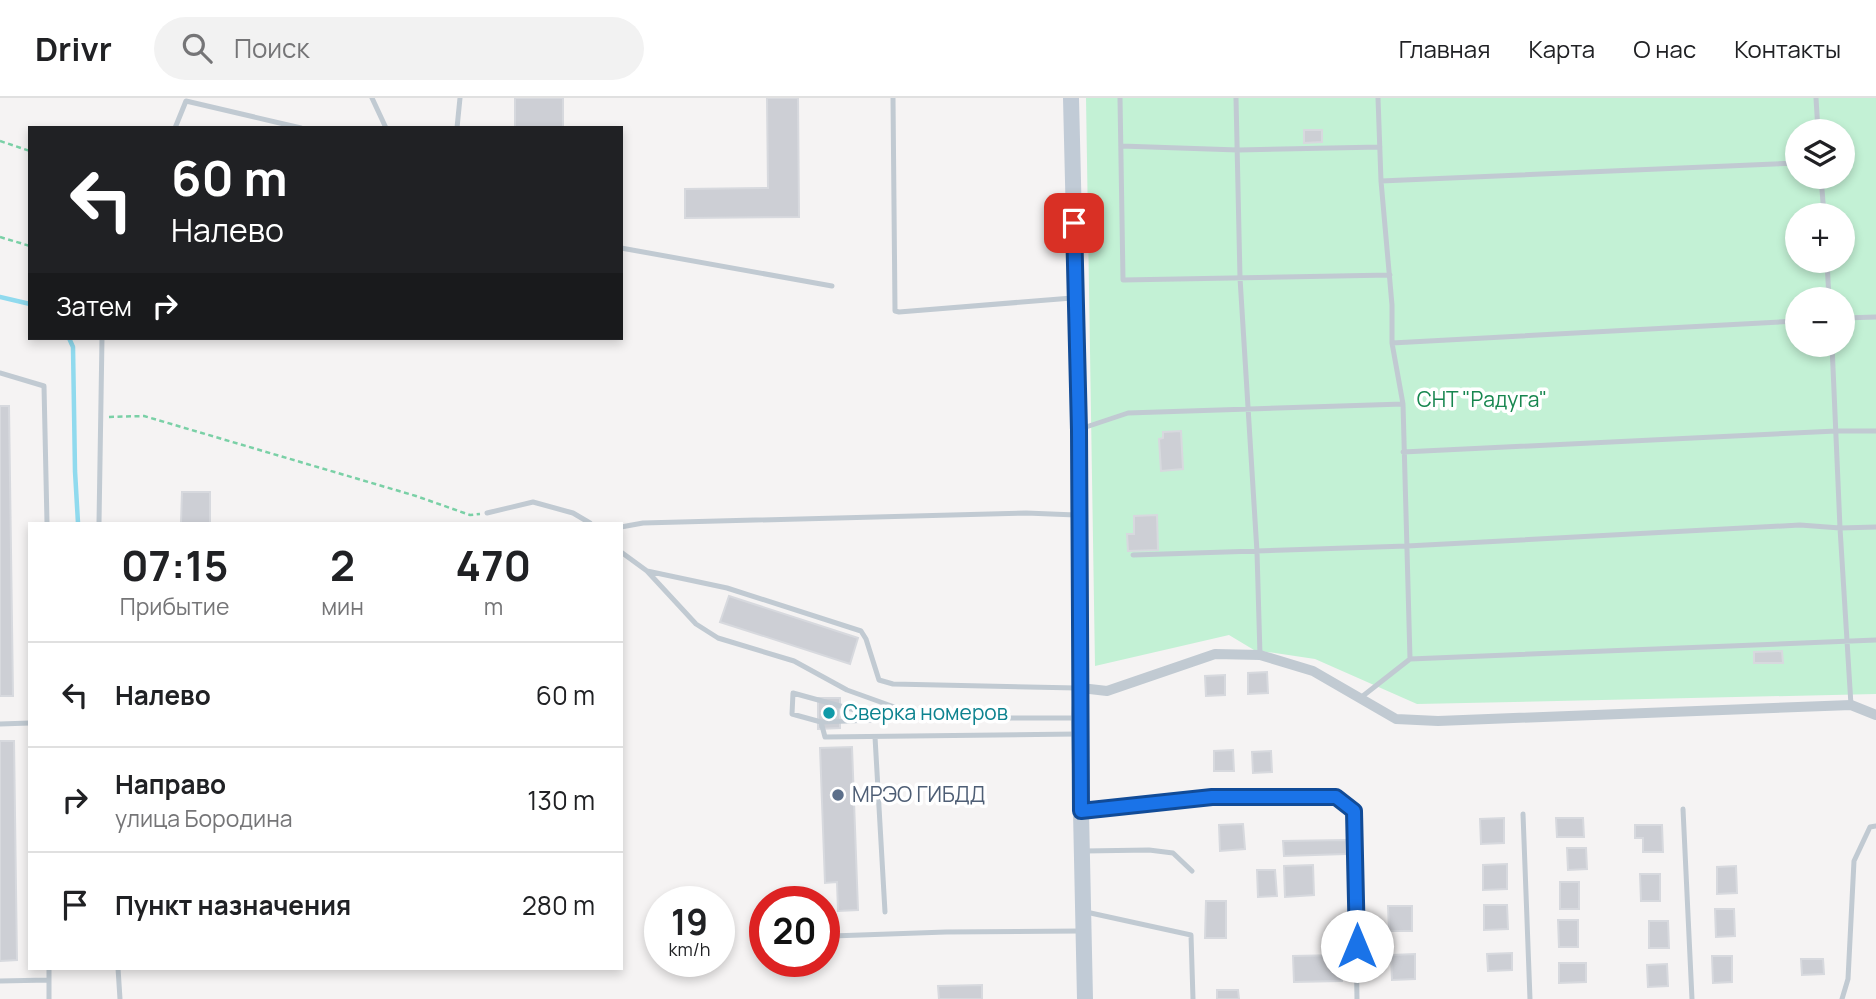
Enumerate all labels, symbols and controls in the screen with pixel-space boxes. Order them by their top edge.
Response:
search box [154,17,644,80]
text: Drivr [35,26,112,71]
icon: search [178,29,216,67]
text: Поиск [234,30,309,66]
text: Главная [1399,32,1490,65]
text: Карта [1528,32,1595,65]
text: О нас [1633,32,1696,65]
text: Контакты [1734,32,1841,65]
map controls [1785,119,1855,357]
button: layers [1785,119,1855,189]
text: 60 m [171,144,288,211]
icon: left [56,154,147,245]
pin [1044,193,1104,253]
button: + [1785,203,1855,273]
icon: arrive [1055,204,1093,242]
text: Налево [171,208,284,252]
icon: right [146,287,184,325]
button: − [1785,287,1855,357]
text: Затем [56,288,132,324]
park label: СНТ "Радуга" [1417,385,1547,413]
text: 07:15 [121,536,228,594]
text: 2 [330,536,355,594]
text: 470 [456,536,531,594]
text: Прибытие [120,590,229,622]
text: мин [321,590,364,622]
text: m [484,590,503,622]
icon: left [56,676,94,714]
text: Налево [115,677,211,713]
text: 60 m [536,677,595,713]
place label: Сверка номеров [843,698,1008,726]
marker: Сверка номеров [821,705,837,721]
text: Направо [115,766,226,802]
place label: МРЭО ГИБДД [852,780,985,808]
icon: right [56,781,94,819]
text: 130 m [527,782,595,818]
marker: МРЭО ГИБДД [830,787,846,803]
text: улица Бородина [115,802,293,834]
icon: arrive [56,886,94,924]
speed limit sign: 20 [749,886,840,977]
text: Пункт назначения [115,887,351,923]
text: 280 m [522,887,595,923]
text: 19 [671,898,708,946]
position arrow [1320,909,1394,983]
text: km/h [669,937,710,961]

